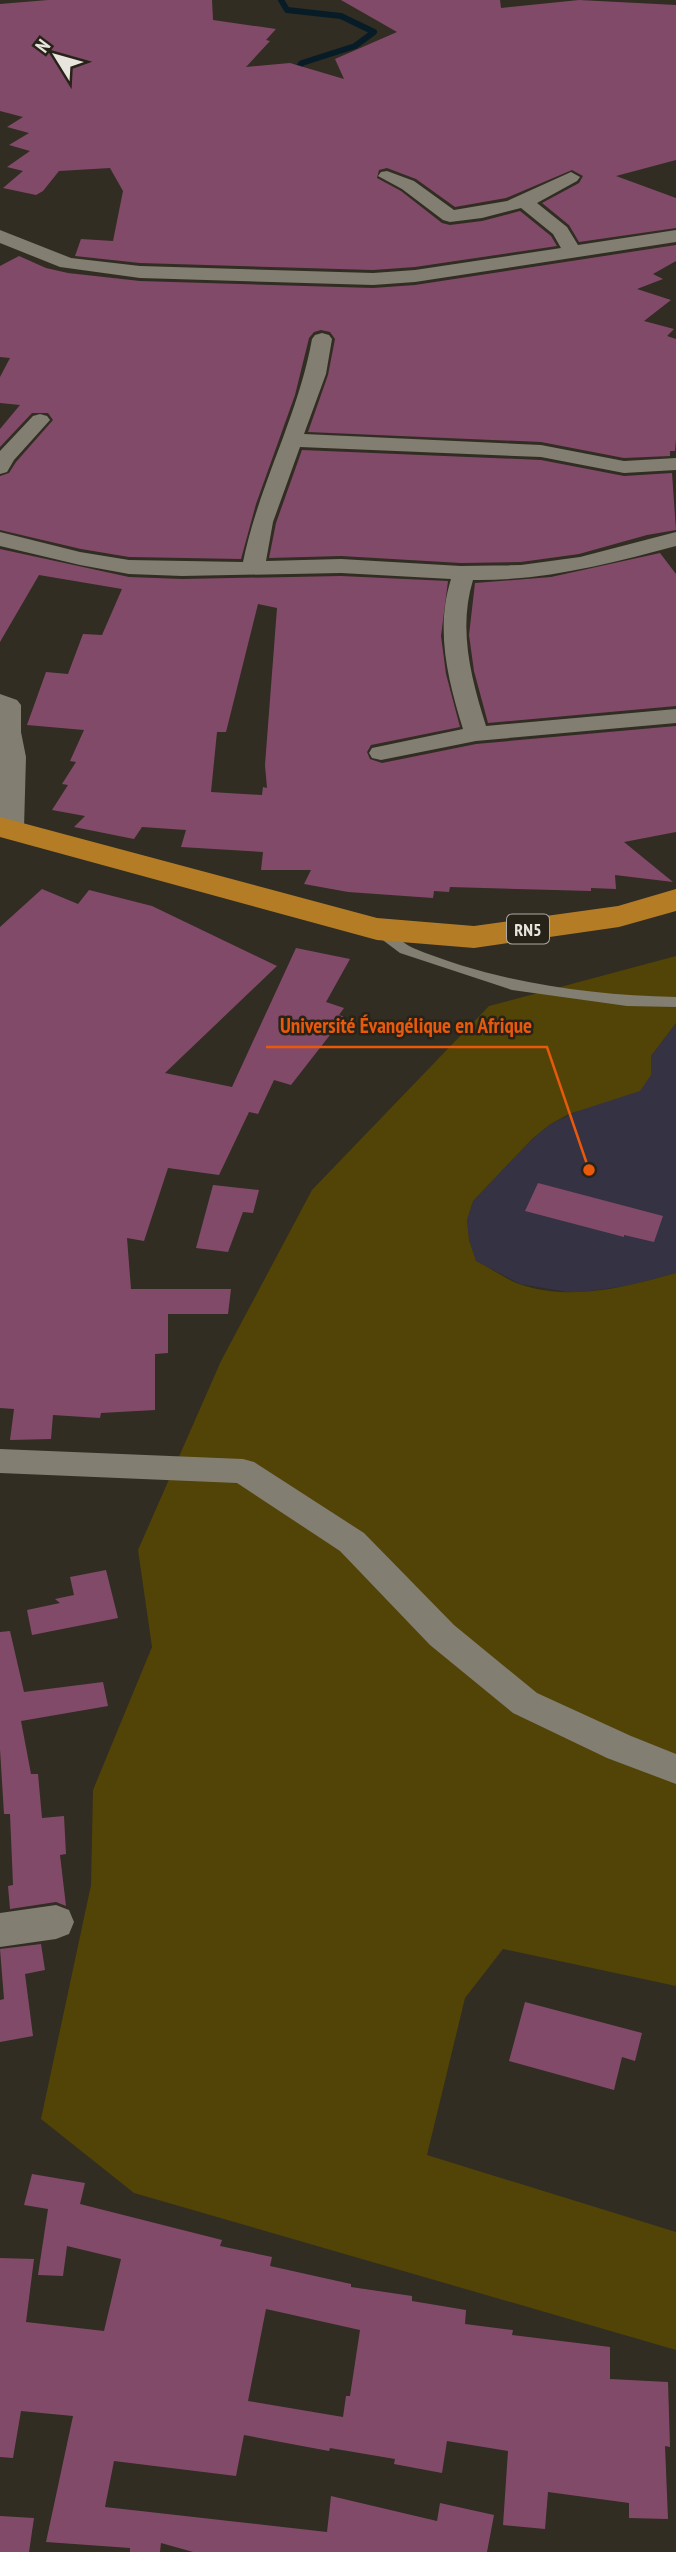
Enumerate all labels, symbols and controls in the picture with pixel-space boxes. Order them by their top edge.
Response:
north arrow [21,21,91,91]
text: N [30,34,55,57]
road number: RN5 [507,914,549,944]
callout: Université Évangélique en Afrique [266,1005,547,1047]
text: Université Évangélique en Afrique [280,1012,532,1039]

